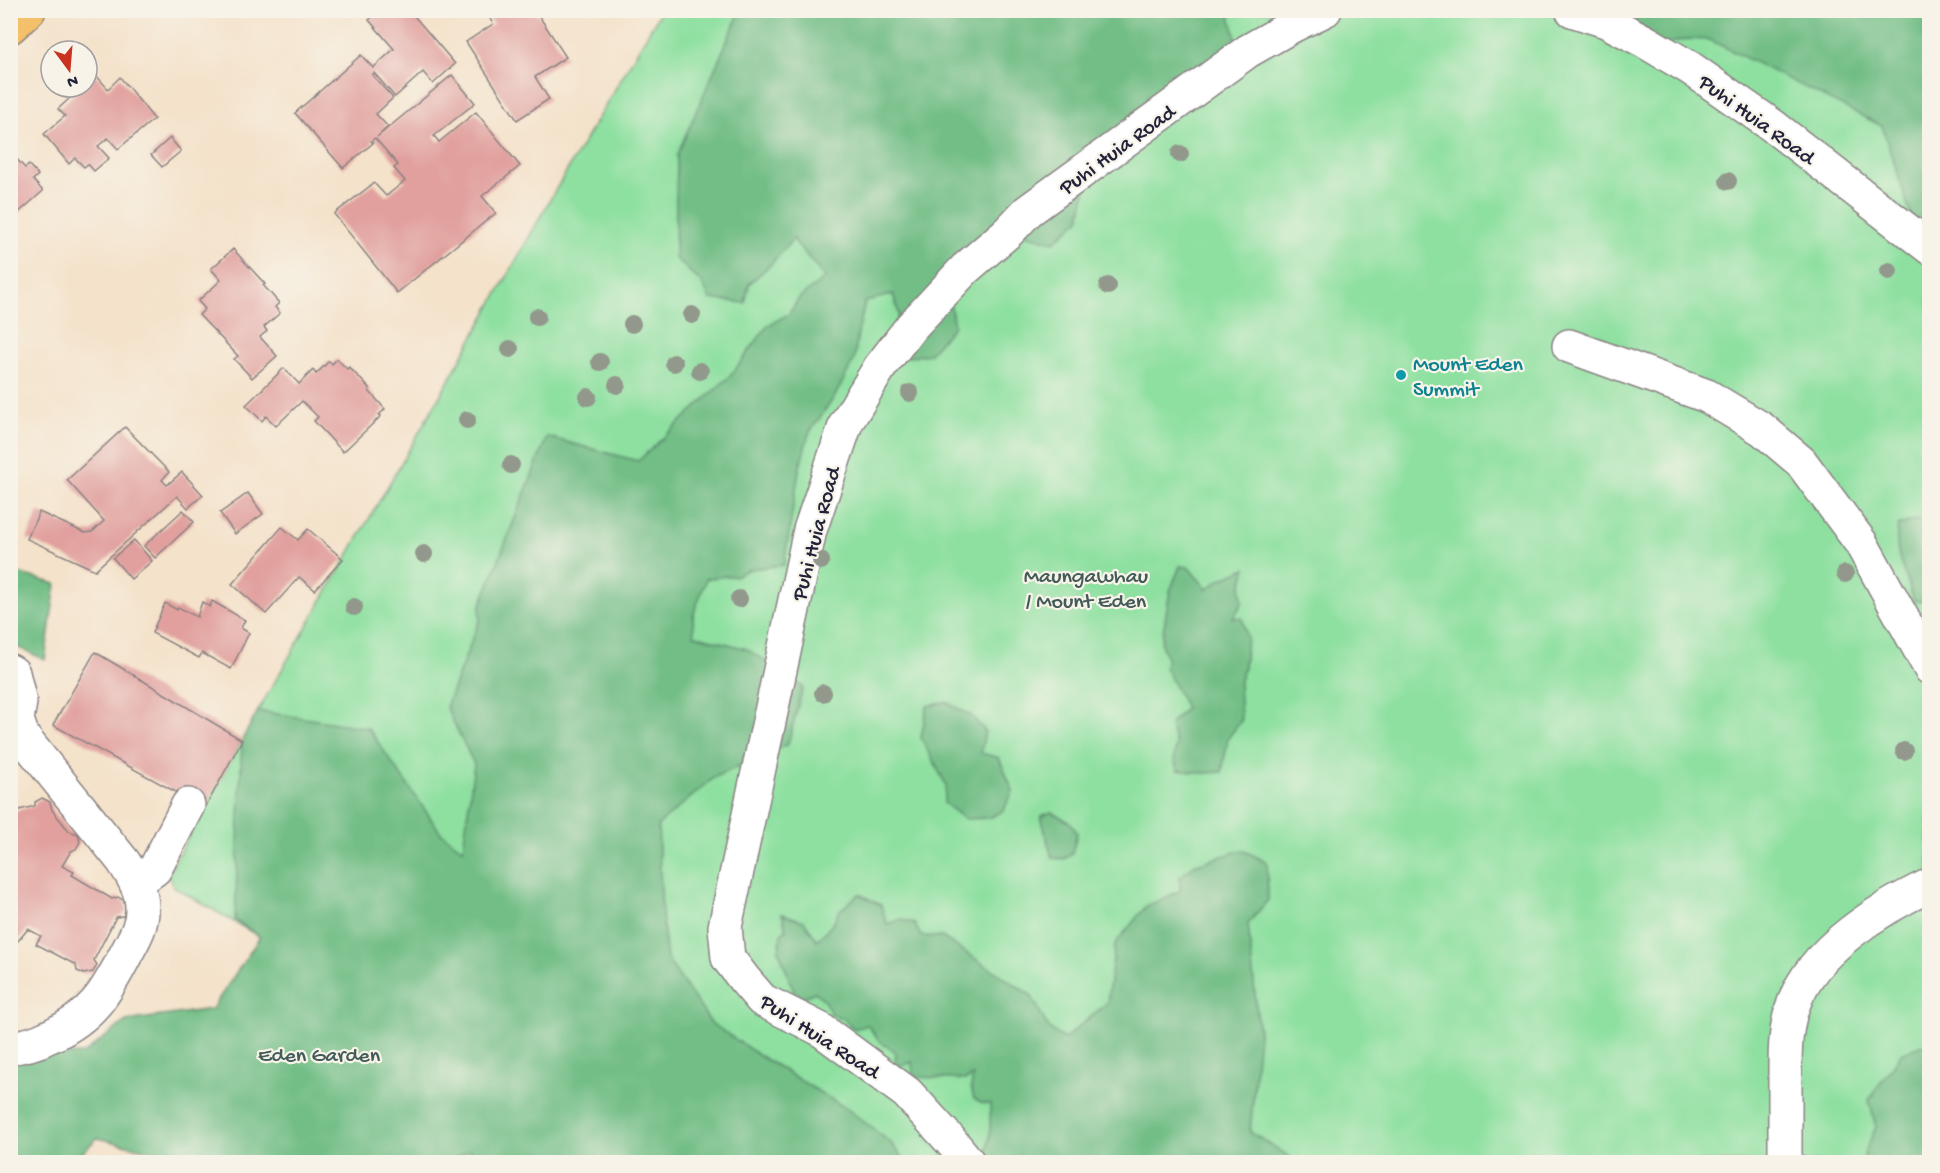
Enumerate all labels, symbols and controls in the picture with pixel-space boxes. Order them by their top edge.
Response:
north arrow [39,39,99,99]
text: N [64,69,80,91]
street label: Puhi Huia Road [1692,70,1821,173]
street label: Puhi Huia Road [1054,99,1183,203]
place label: Mount Eden Summit [1413,353,1524,404]
marker: Mount Eden Summit [1394,368,1408,382]
street label: Puhi Huia Road [787,462,849,605]
park label: Maungawhau / Mount Eden [1024,565,1148,616]
street label: Puhi Huia Road [753,989,885,1088]
park label: Eden Garden [258,1044,381,1070]

